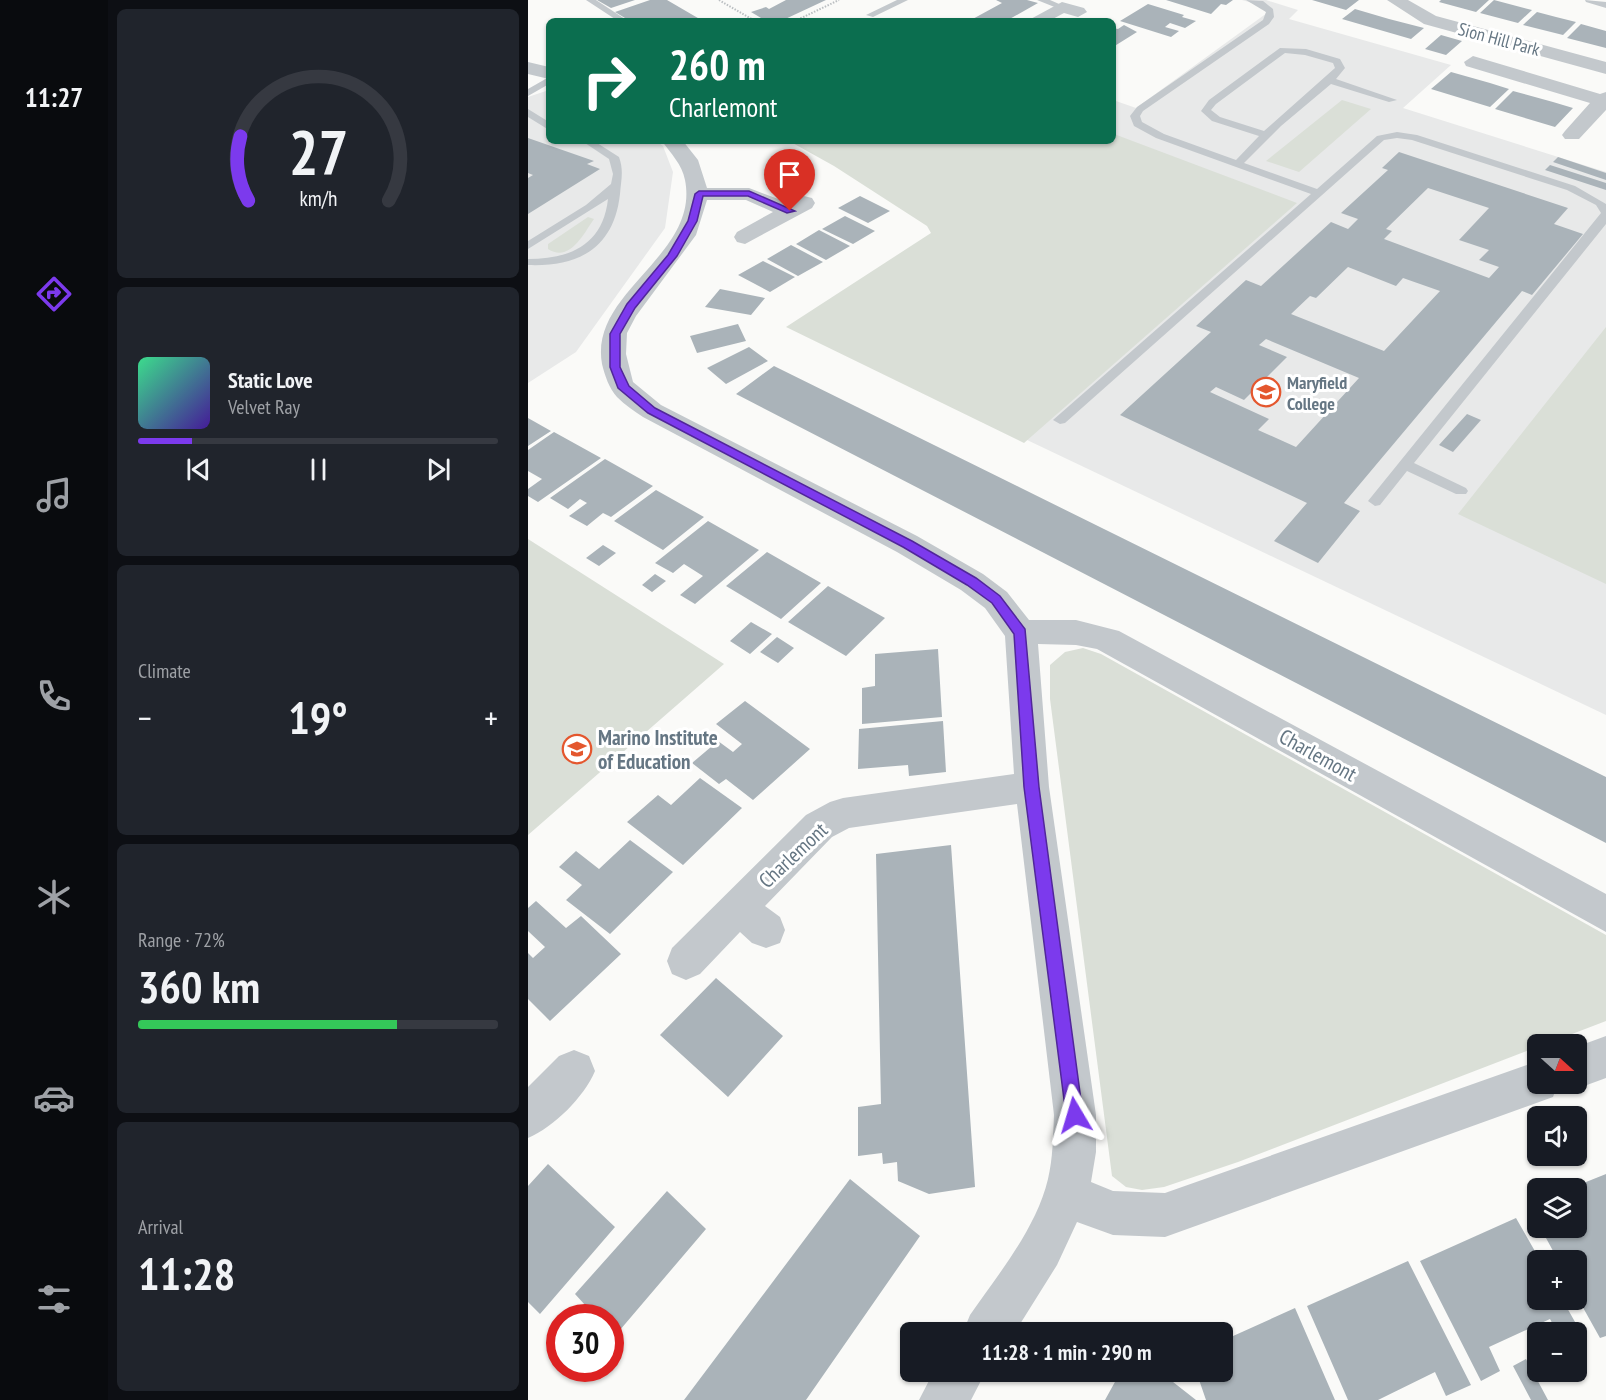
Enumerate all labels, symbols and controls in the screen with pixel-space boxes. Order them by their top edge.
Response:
street label: Sion Hill Park [1456,17,1542,61]
text: 260 m [669,37,766,92]
icon: right [570,42,648,120]
text: 11:27 [25,80,83,114]
text: Charlemont [669,90,777,124]
text: 27 [288,111,348,192]
pin [764,149,815,211]
icon: arrive [773,158,806,191]
text: km/h [299,184,337,212]
icon: directions [33,273,75,315]
text: Static Love [228,366,313,394]
place label: Maryfield College [1287,371,1347,415]
school or university icon: Maryfield College [1250,376,1282,408]
text: Velvet Ray [228,394,300,420]
icon: previous [182,453,215,486]
icon: pause [302,453,335,486]
icon: next [422,453,455,486]
icon: music [33,474,75,516]
text: Climate [138,658,191,684]
icon: phone [33,675,75,717]
text: 19° [288,688,348,746]
text: − [138,696,152,739]
text: + [484,696,498,739]
street label: Charlemont [1275,723,1362,787]
place label: Marino Institute of Education [598,724,718,775]
school or university icon: Marino Institute of Education [561,733,593,765]
street label: Charlemont [753,816,833,894]
icon: climate [33,876,75,918]
text: Range · 72% [138,927,225,953]
text: 360 km [138,957,260,1015]
north arrow [1527,1034,1587,1094]
map controls [1527,1034,1587,1382]
icon: car [33,1077,75,1119]
position arrow [1043,1083,1107,1147]
button: sound [1527,1106,1587,1166]
button: layers [1527,1178,1587,1238]
text: Arrival [138,1214,183,1240]
text: 11:28 [138,1244,235,1302]
button: + [1527,1250,1587,1310]
icon: filters [33,1278,75,1320]
speed limit sign: 30 [546,1304,624,1382]
button: − [1527,1322,1587,1382]
text: 11:28 · 1 min · 290 m [981,1338,1152,1366]

